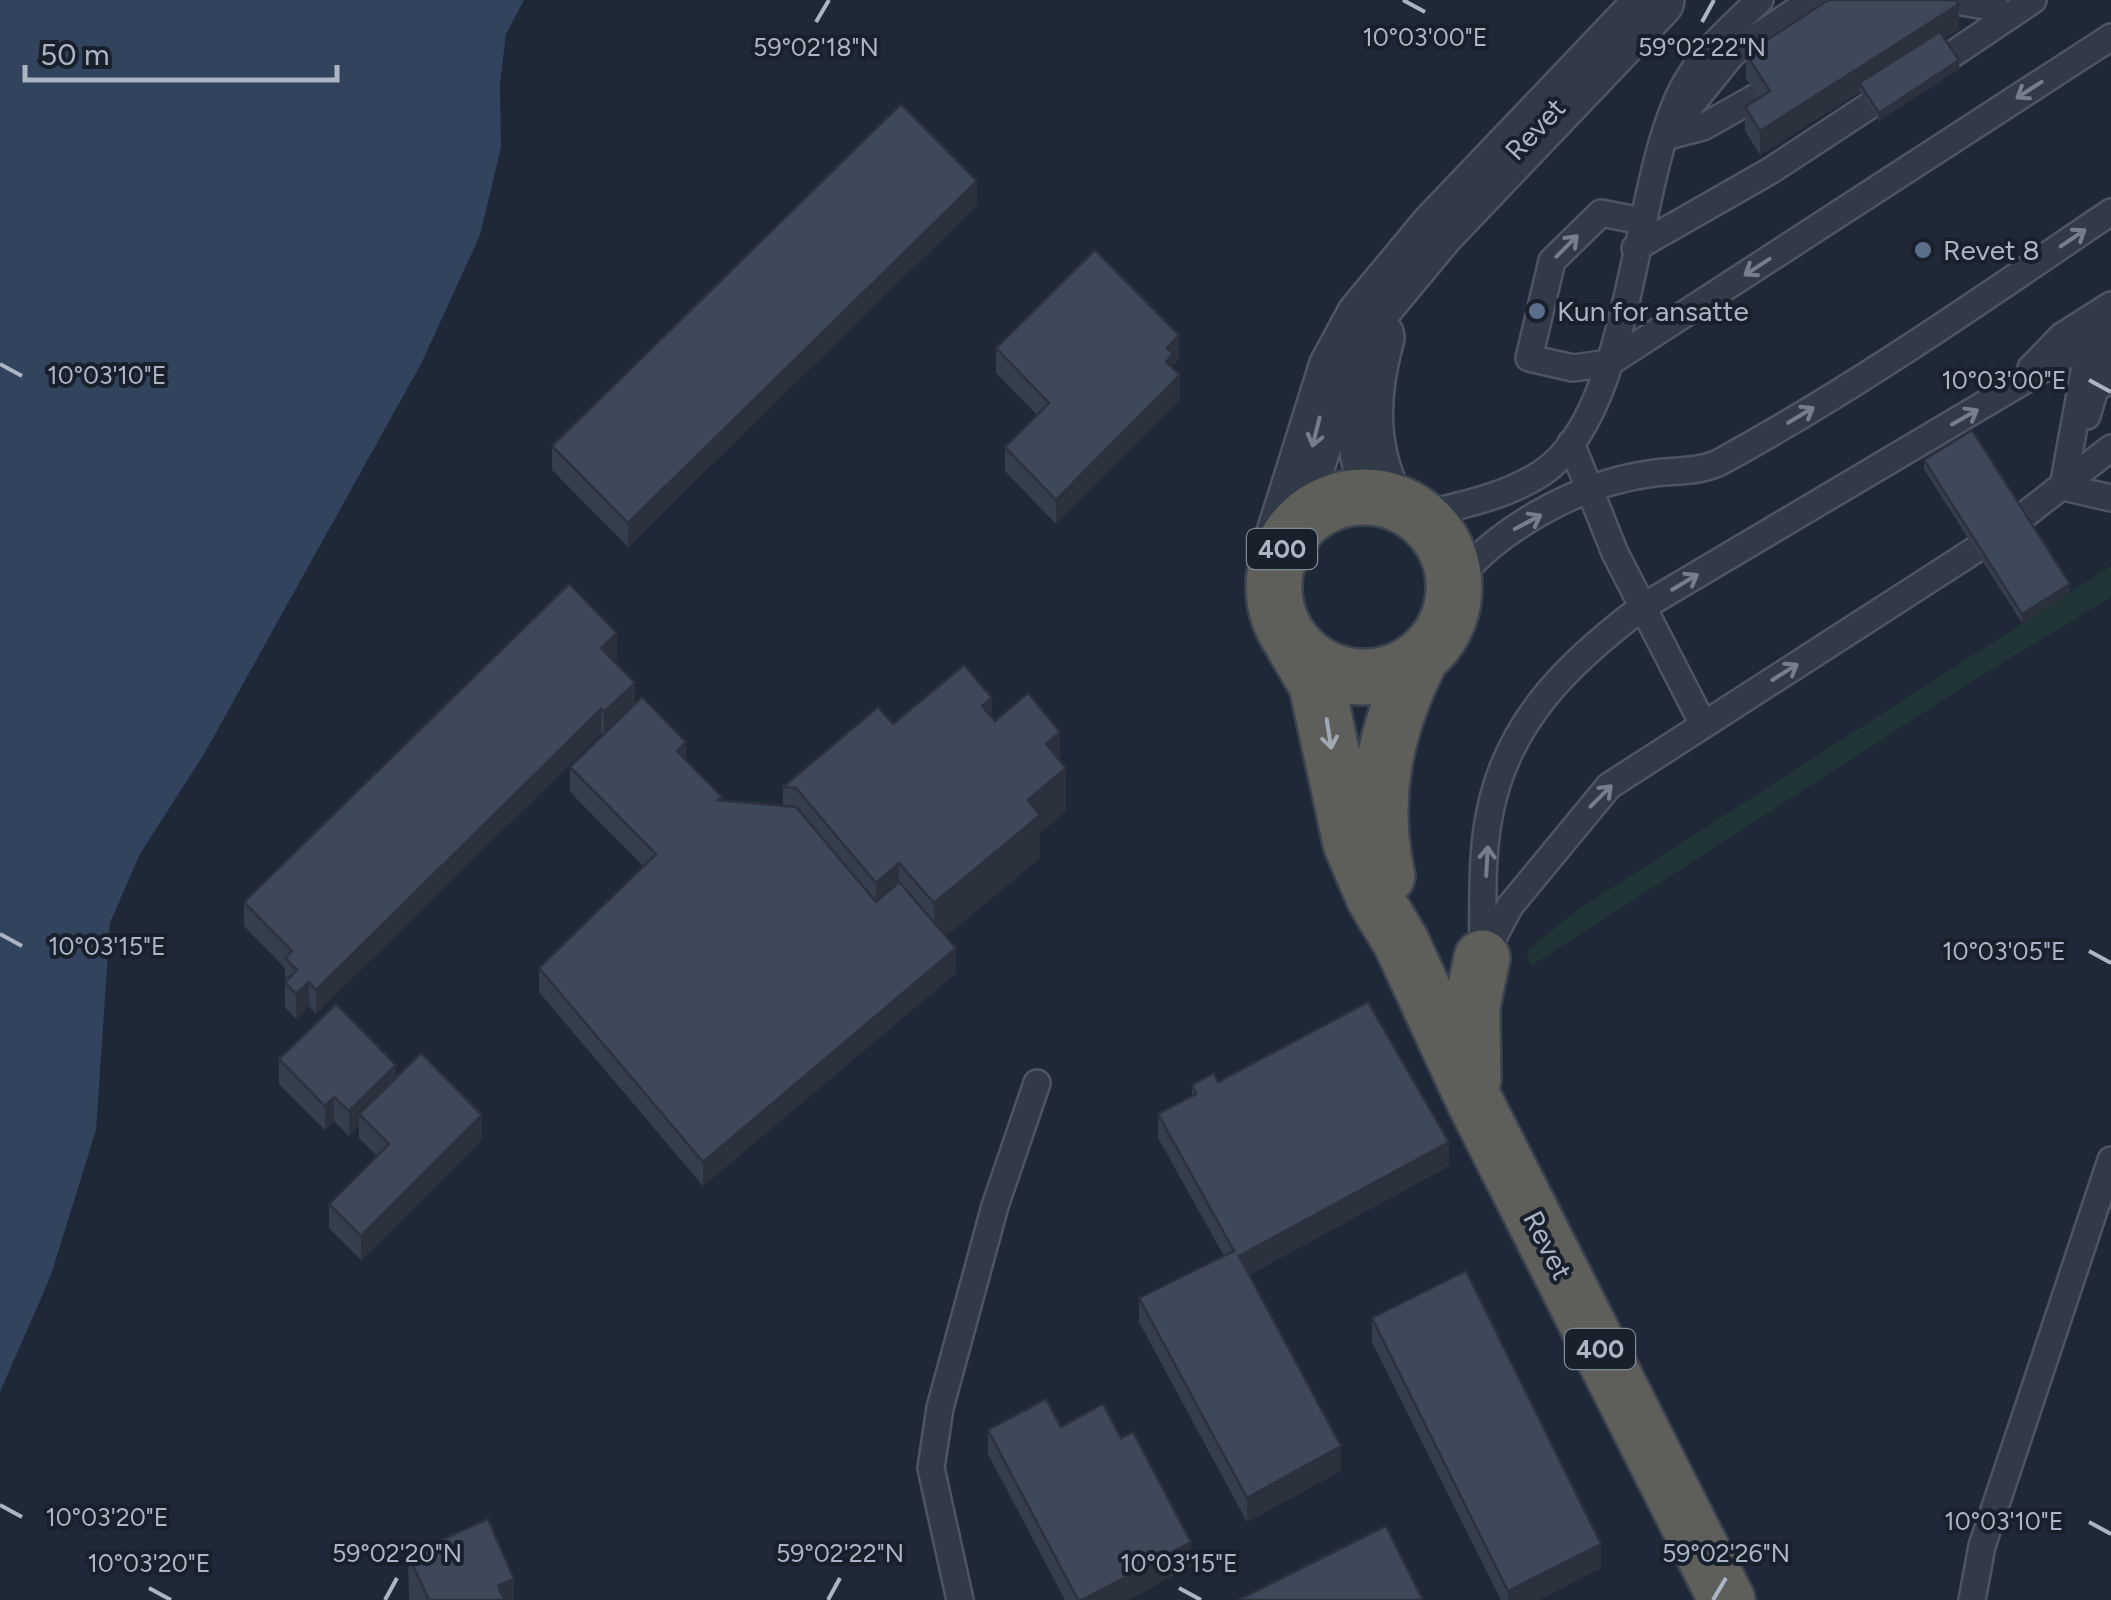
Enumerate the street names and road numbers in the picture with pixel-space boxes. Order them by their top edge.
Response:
street label: Revet [1498,91,1572,167]
road number: 400 [1247,529,1317,569]
street label: Revet [1516,1205,1580,1285]
road number: 400 [1565,1329,1635,1369]

